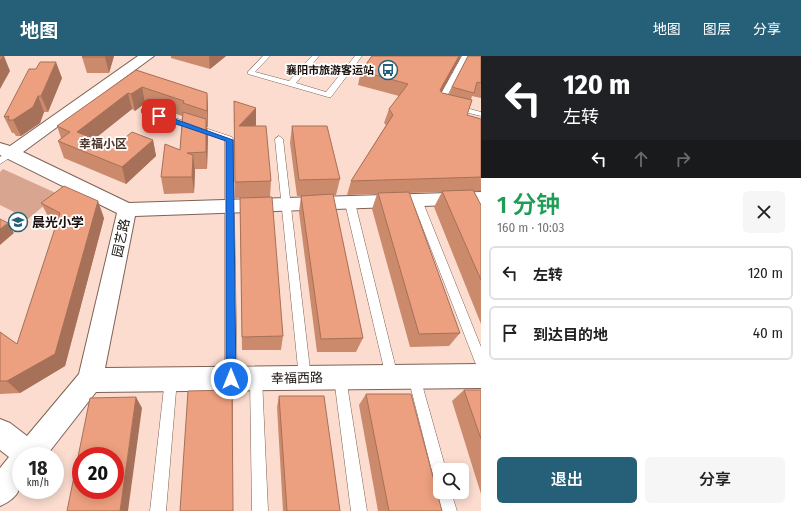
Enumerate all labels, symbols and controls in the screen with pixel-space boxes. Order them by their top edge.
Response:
text: 地图 [20,19,58,42]
text: 地图 [653,21,681,38]
text: 图层 [703,21,731,38]
text: 分享 [753,21,781,38]
bus stop icon: 襄阳市旅游客运站 [377,59,399,81]
place label: 襄阳市旅游客运站 [286,64,374,77]
text: 120 m [563,68,630,101]
icon: left [497,72,549,124]
pin [142,99,176,133]
icon: arrive [148,105,170,127]
text: 左转 [563,106,599,128]
district label: 幸福小区 [79,137,127,151]
icon: left [588,148,610,170]
icon: ahead [630,148,652,170]
icon: right [672,148,694,170]
text: 1 分钟 [497,191,560,219]
button: close [743,191,785,233]
school or university icon: 晨光小学 [7,211,29,233]
place label: 晨光小学 [32,215,84,230]
street label: 园艺路 [110,217,132,259]
text: 160 m · 10:03 [497,220,564,235]
icon: left [499,262,521,284]
text: 120 m [748,264,783,282]
text: 左转 [533,266,563,284]
icon: arrive [499,322,521,344]
text: 40 m [753,324,783,342]
text: 到达目的地 [533,326,608,344]
position arrow [210,358,252,400]
street label: 幸福西路 [271,370,323,386]
speed limit sign: 20 [72,447,124,499]
text: 18 [28,456,48,480]
button: 退出 [497,457,637,503]
button: 分享 [645,457,785,503]
map controls [433,463,469,499]
button: search [433,463,469,499]
text: km/h [27,477,49,489]

